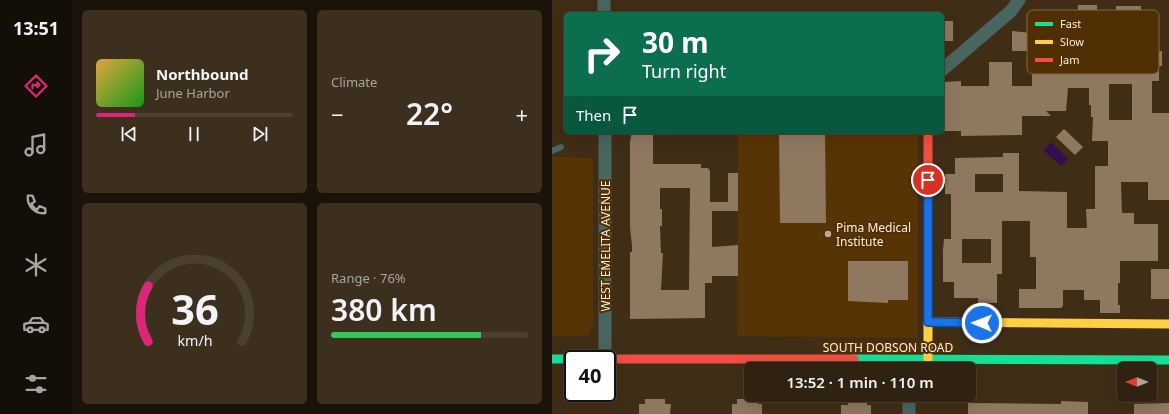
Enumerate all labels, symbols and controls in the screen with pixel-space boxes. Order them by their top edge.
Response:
legend [1027,10,1159,74]
text: 13:51 [13,16,59,40]
text: Fast [1060,16,1081,31]
text: 30 m [642,23,709,61]
icon: right [576,28,628,80]
text: Slow [1060,34,1084,49]
text: Jam [1059,52,1079,67]
text: Turn right [642,59,726,83]
text: Northbound [156,64,248,84]
icon: directions [22,72,50,100]
text: Climate [331,73,377,91]
text: June Harbor [156,84,230,102]
text: 22° [406,93,453,134]
text: − [331,99,344,129]
text: + [515,99,528,129]
icon: arrive [619,104,641,126]
text: Then [576,105,611,125]
icon: previous [118,123,140,145]
icon: pause [183,123,205,145]
icon: next [249,123,271,145]
icon: music [22,131,50,159]
pin [911,163,945,197]
icon: arrive [917,169,939,191]
street label: WEST EMELITA AVENUE [597,180,614,312]
icon: phone [22,191,50,219]
place label: Pima Medical Institute [836,219,911,250]
marker: Pima Medical Institute [823,229,833,239]
icon: climate [22,251,50,279]
text: Range · 76% [331,269,406,287]
text: 36 [171,280,218,336]
text: 380 km [331,289,437,330]
position arrow [961,302,1003,344]
icon: car [22,310,50,338]
text: km/h [177,330,212,349]
street label: SOUTH DOBSON ROAD [823,339,954,356]
speed limit sign: 40 [564,350,616,402]
north arrow [1117,362,1157,402]
map controls [1117,362,1157,402]
icon: filters [22,370,50,398]
text: 13:52 · 1 min · 110 m [786,372,934,392]

